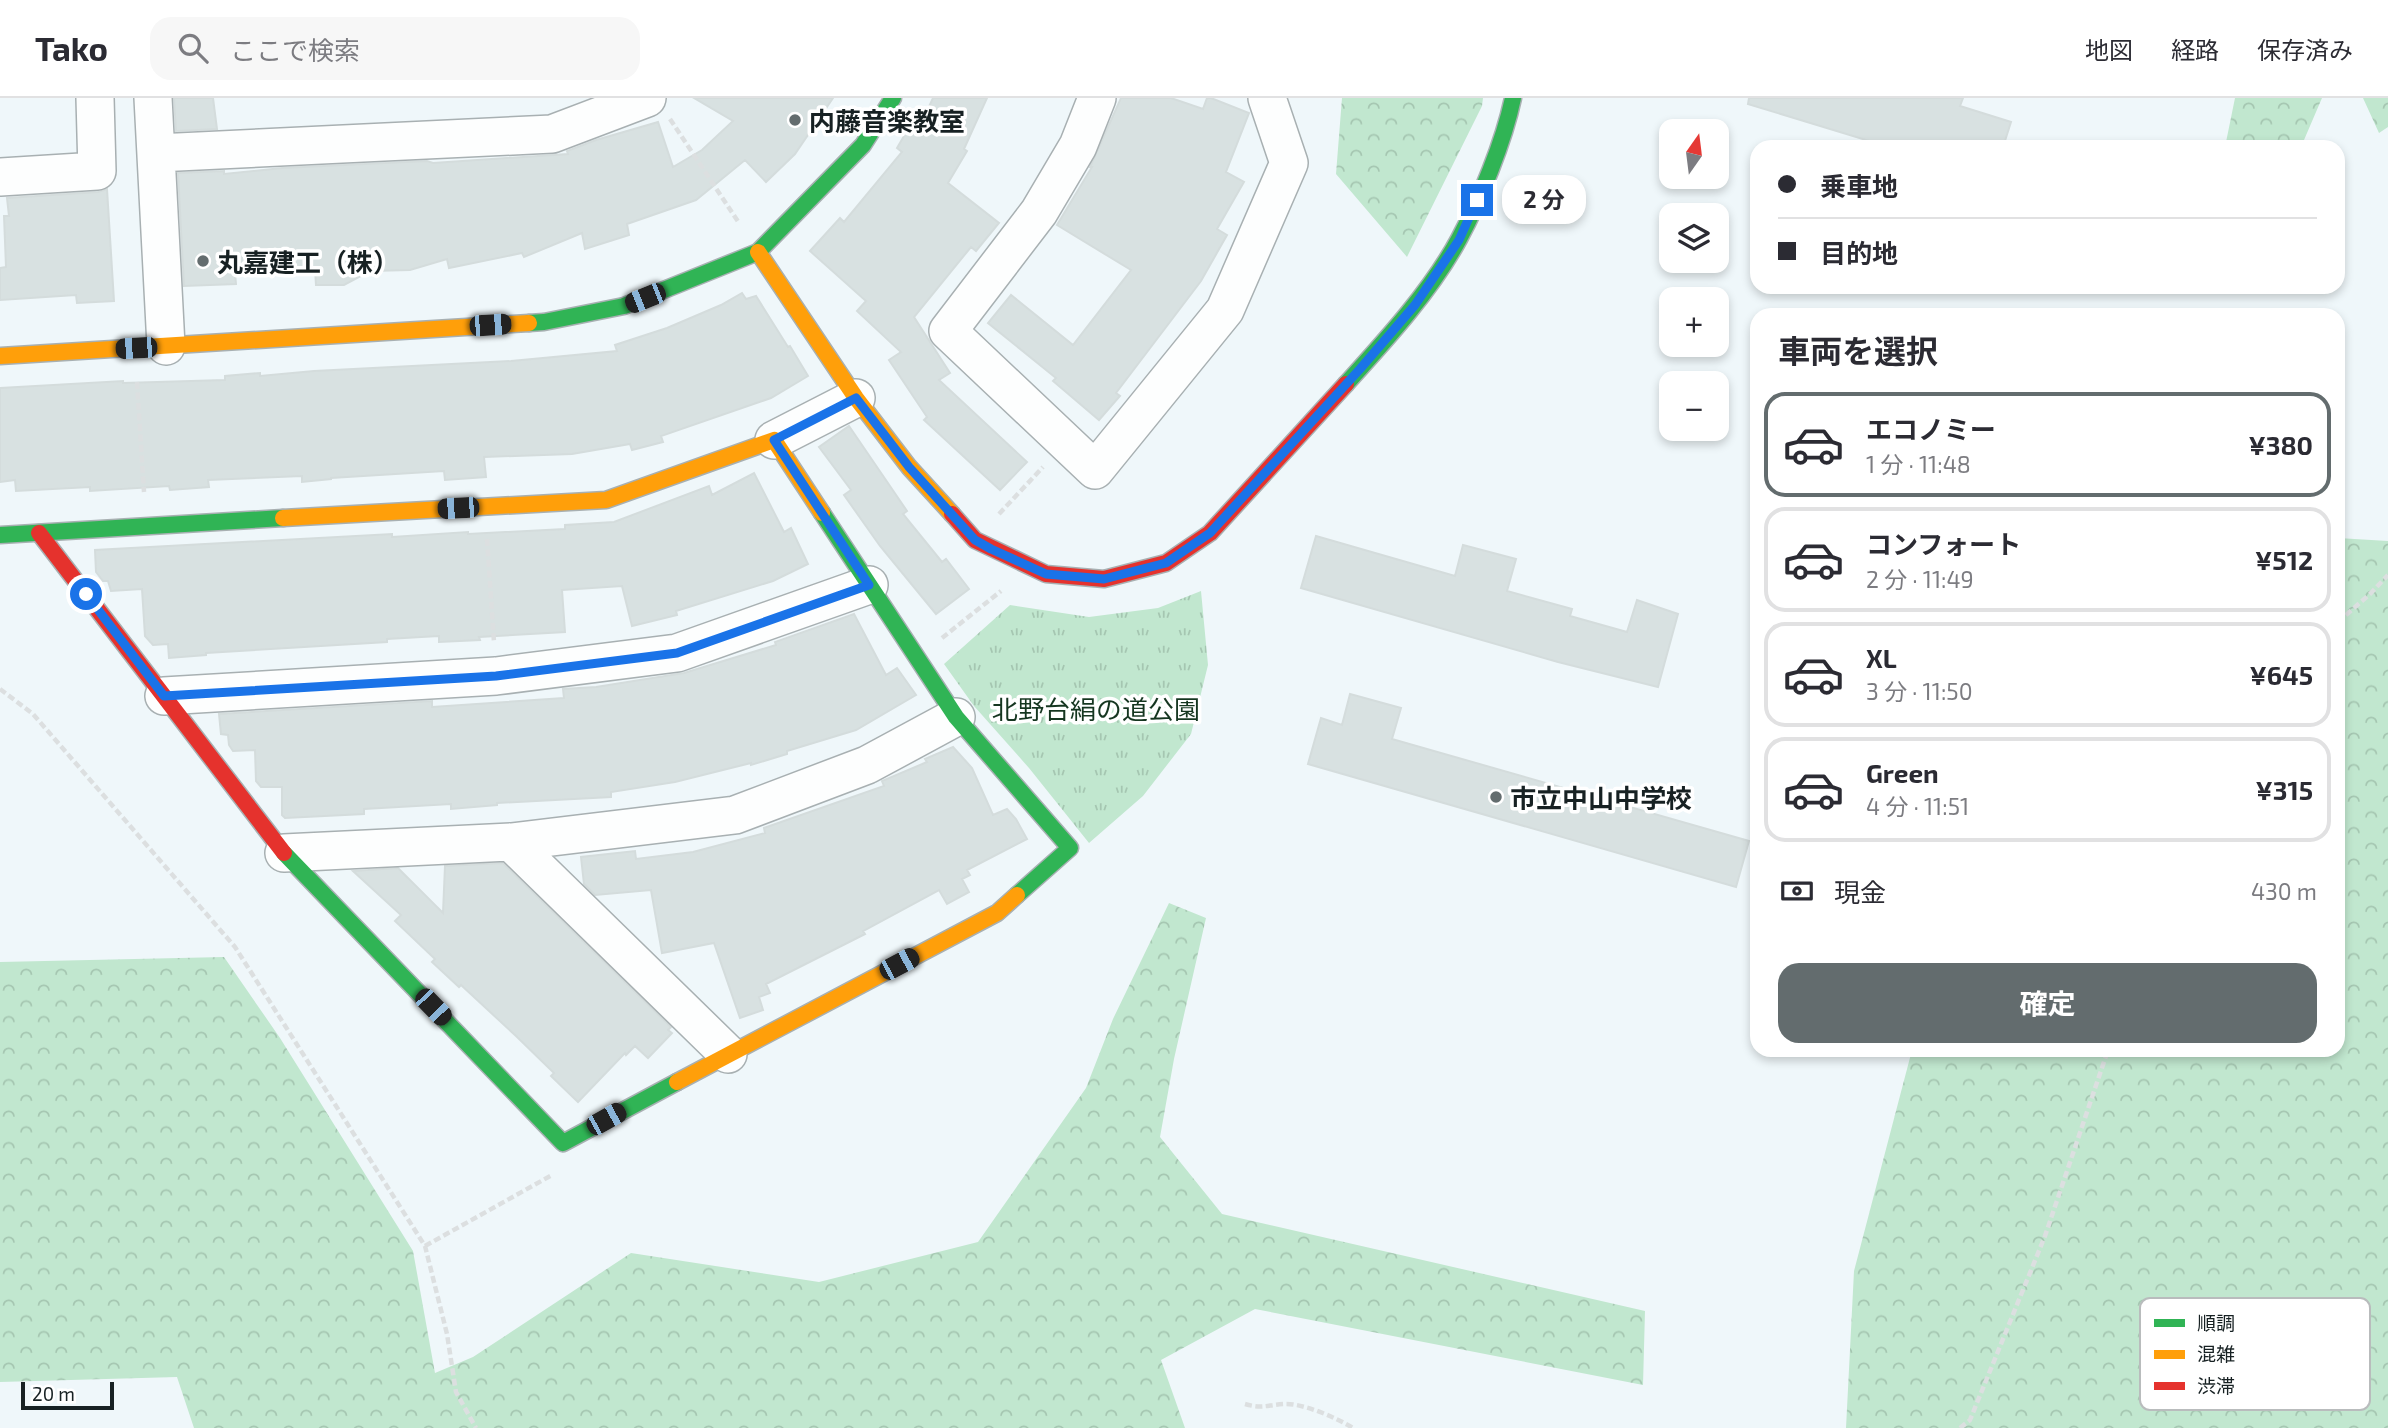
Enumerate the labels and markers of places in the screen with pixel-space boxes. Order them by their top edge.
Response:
place label: 内藤音楽教室 [809,105,965,136]
marker: 内藤音楽教室 [787,112,803,128]
place label: 丸嘉建工（株） [217,246,399,277]
marker: 丸嘉建工（株） [195,253,211,269]
place label: 市立中山中学校 [1510,782,1692,813]
marker: 市立中山中学校 [1488,789,1504,805]

